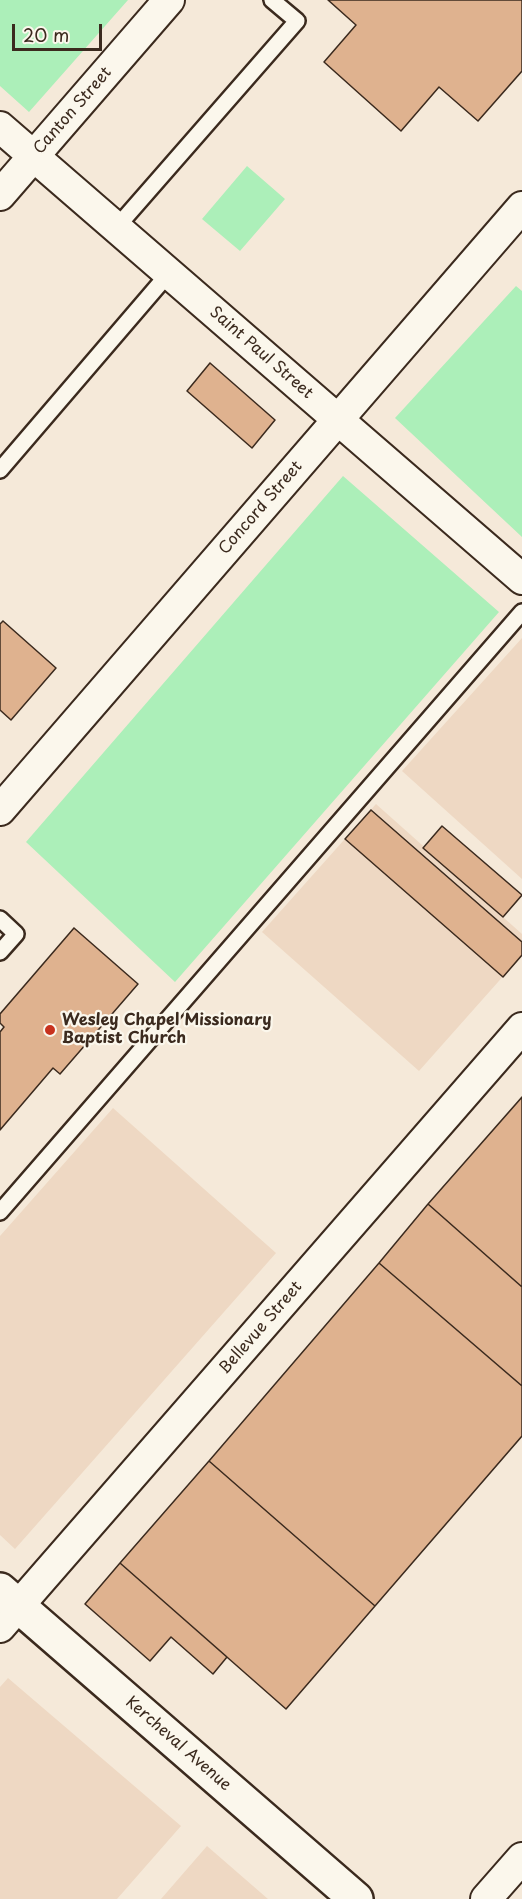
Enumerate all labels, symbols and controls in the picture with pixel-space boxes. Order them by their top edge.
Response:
scale bar [15,12,105,50]
text: 20 m [23,21,69,48]
street label: Canton Street [30,63,116,159]
street label: Saint Paul Street [205,303,317,403]
street label: Concord Street [215,457,307,559]
place label: Wesley Chapel Missionary Baptist Church [62,1011,272,1049]
marker: Wesley Chapel Missionary Baptist Church [43,1023,57,1037]
street label: Bellevue Street [215,1278,307,1378]
street label: Kercheval Avenue [121,1693,235,1795]

